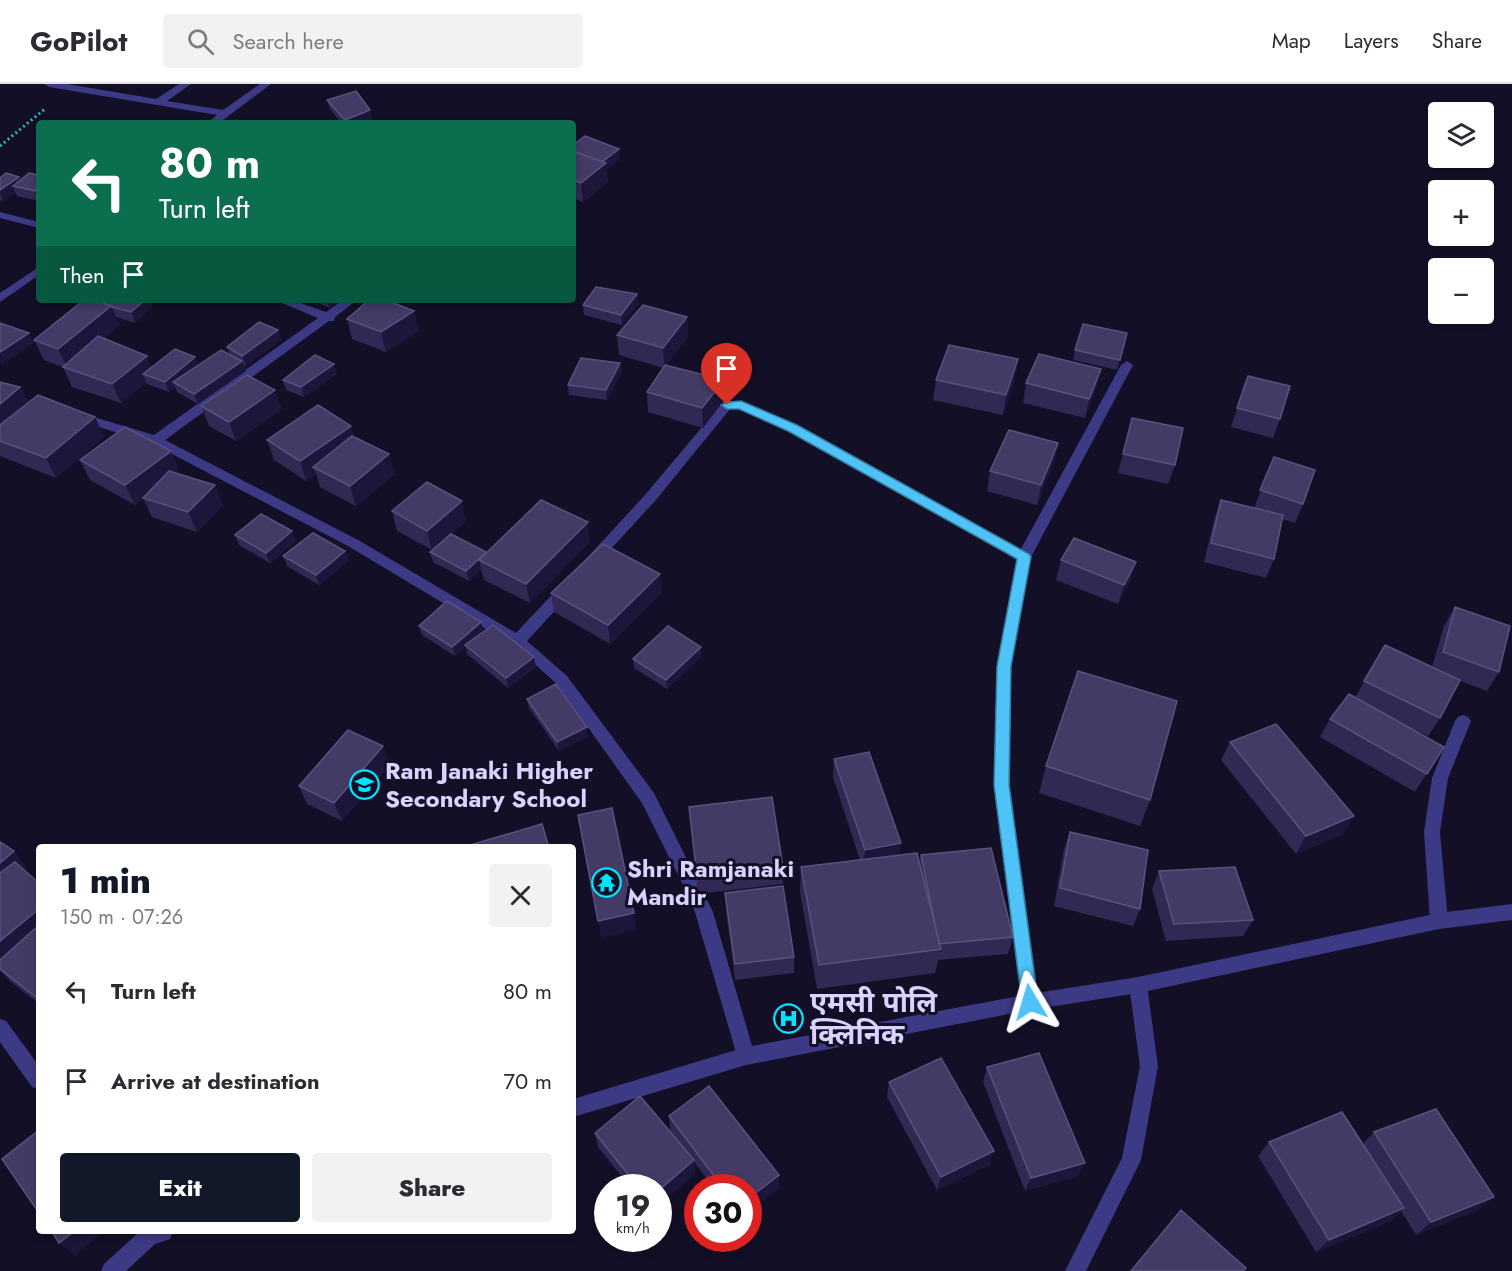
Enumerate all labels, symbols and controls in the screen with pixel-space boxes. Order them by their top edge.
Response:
search box [163,14,583,68]
text: GoPilot [30,21,127,62]
icon: search [184,25,217,58]
text: Search here [232,25,344,57]
text: Map [1272,26,1311,56]
text: Layers [1344,26,1399,56]
text: Share [1432,26,1482,56]
map controls [1428,102,1494,324]
button: layers [1428,102,1494,168]
text: 80 m [159,133,260,194]
icon: left [60,144,138,222]
button: + [1428,180,1494,246]
text: Turn left [159,189,249,228]
icon: arrive [117,258,150,291]
button: − [1428,258,1494,324]
text: Then [60,259,105,291]
pin [701,343,752,405]
icon: arrive [710,352,743,385]
place label: Ram Janaki Higher Secondary School [385,753,593,816]
school or university icon: Ram Janaki Higher Secondary School [348,768,380,800]
place label: Shri Ramjanaki Mandir [627,851,794,914]
text: 1 min [60,854,151,906]
button: close [489,864,552,927]
temple icon: Shri Ramjanaki Mandir [590,866,622,898]
text: 150 m · 07:26 [60,903,183,932]
position arrow [998,970,1062,1034]
icon: left [60,975,93,1008]
text: Turn left [111,975,196,1007]
text: 80 m [503,975,552,1007]
place label: एमसी पोलि क्लिनिक [810,982,938,1055]
hospital icon: एमसी पोलि क्लिनिक [773,1002,805,1034]
icon: arrive [60,1065,93,1098]
text: Arrive at destination [111,1065,320,1097]
text: 70 m [503,1065,552,1097]
button: Exit [60,1153,300,1222]
button: Share [312,1153,552,1222]
speed limit sign: 30 [684,1174,762,1252]
text: 19 [615,1184,651,1227]
text: km/h [616,1217,650,1239]

